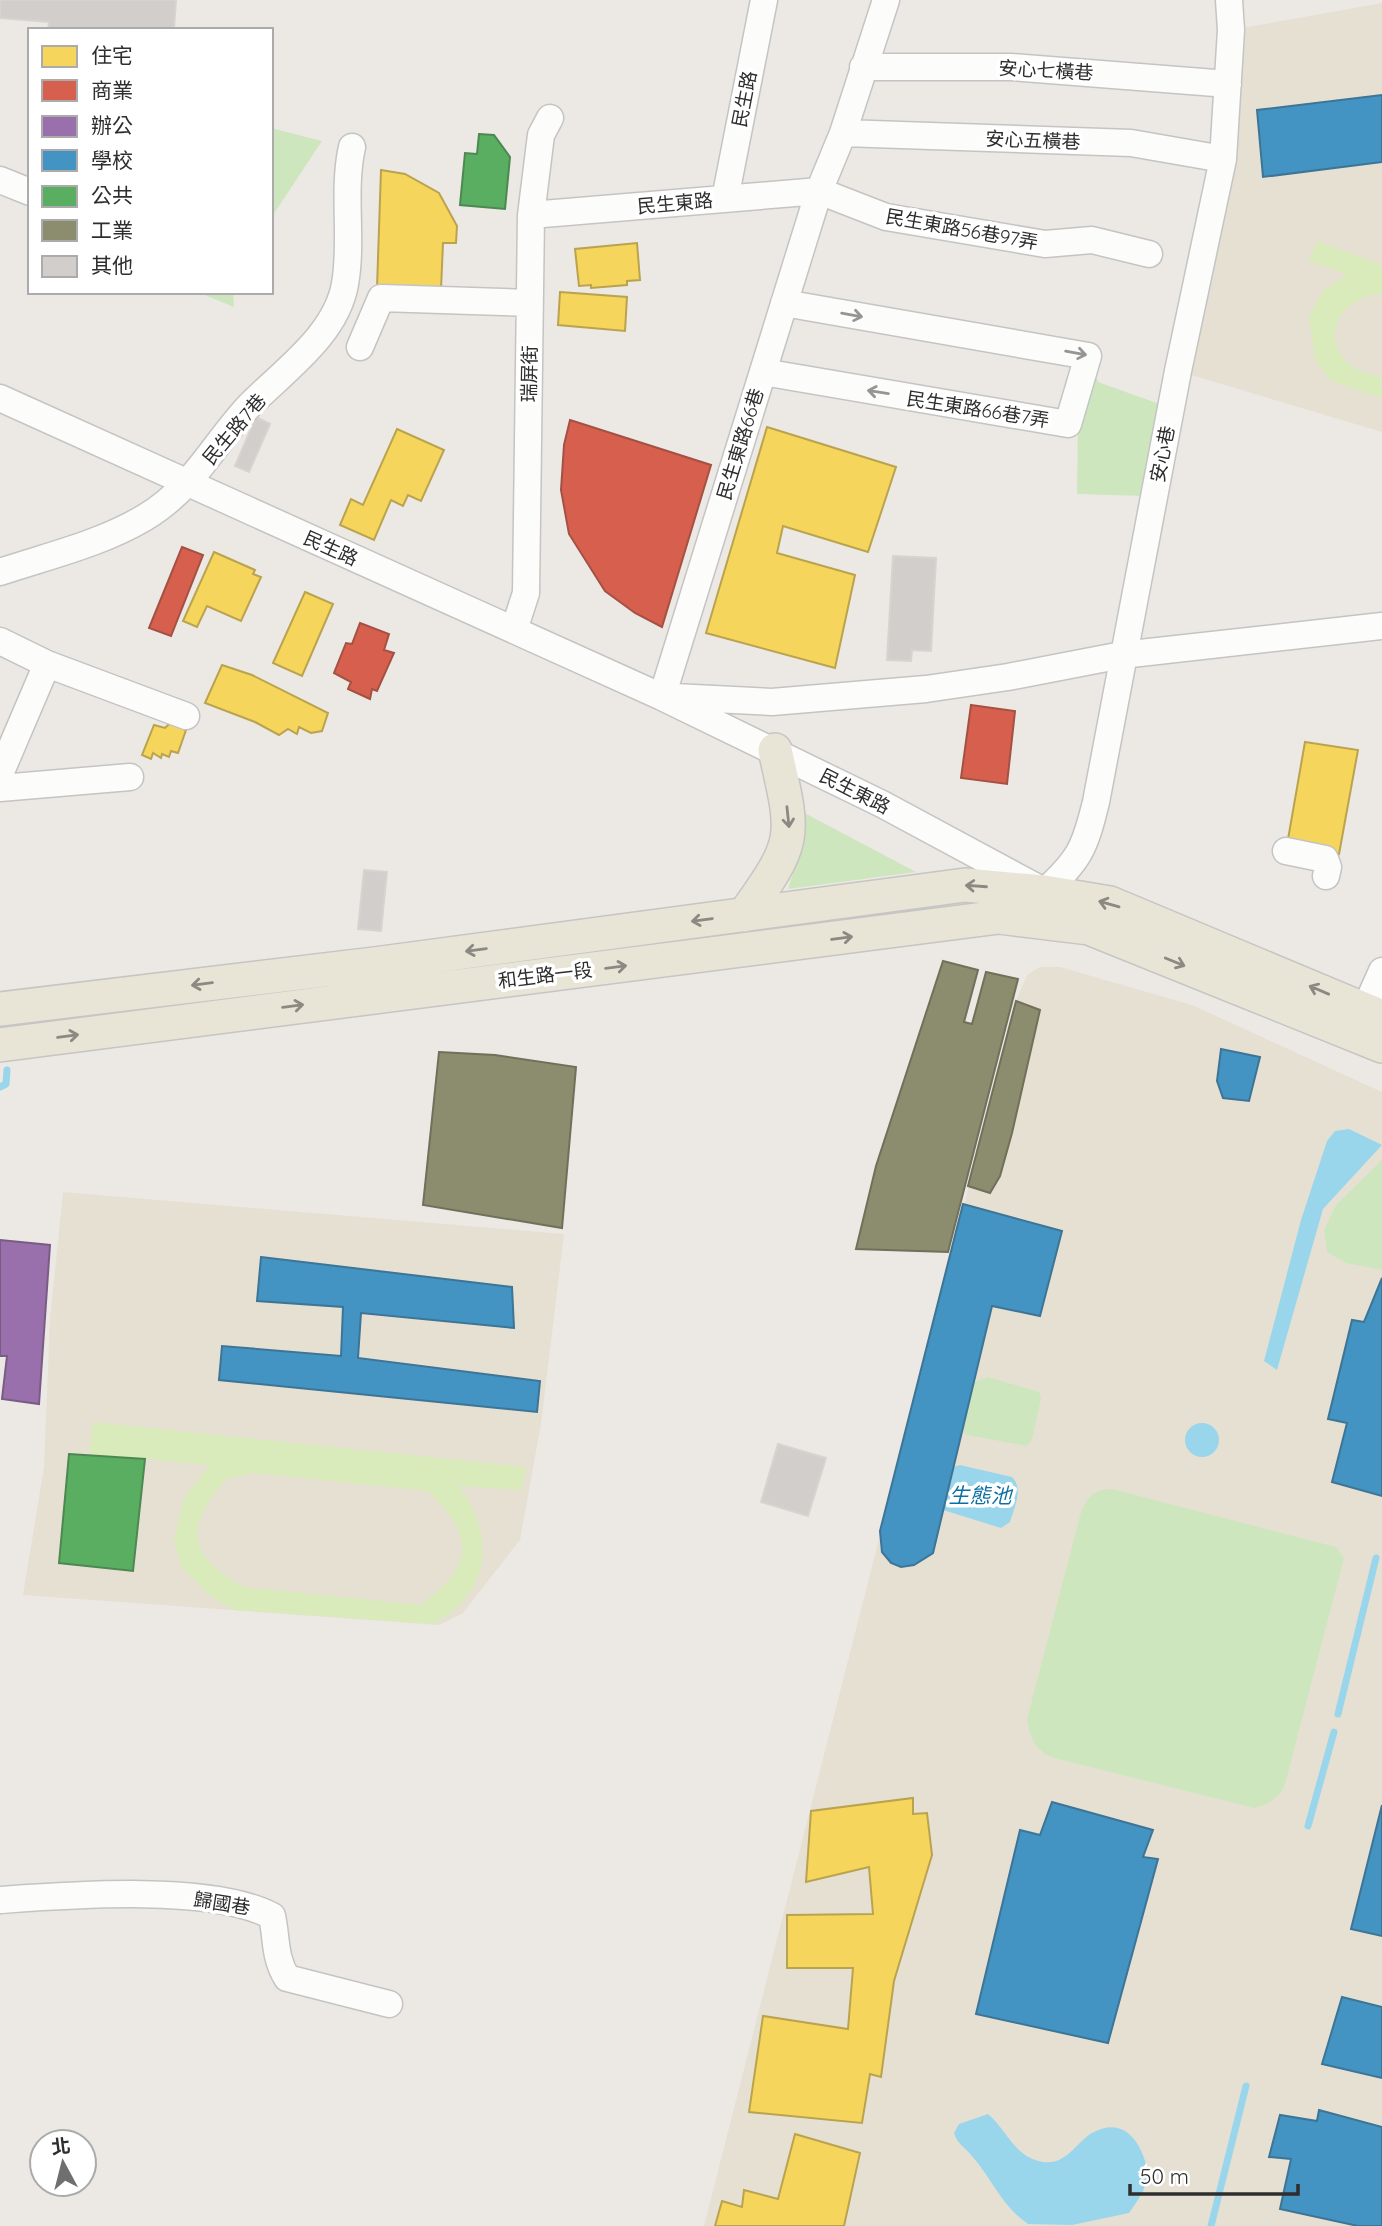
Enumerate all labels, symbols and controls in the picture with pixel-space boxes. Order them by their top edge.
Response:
legend [28,28,273,294]
text: 住宅 [91,42,133,68]
street label: 安心七橫巷 [998,56,1094,84]
street label: 民生路 [727,69,761,129]
text: 商業 [91,77,133,103]
text: 辦公 [91,112,133,138]
street label: 安心五橫巷 [985,126,1081,154]
text: 學校 [91,147,133,173]
text: 公共 [91,182,133,208]
street label: 民生東路 [636,188,714,218]
street label: 民生東路56巷97弄 [884,204,1040,254]
text: 工業 [91,217,133,243]
text: 其他 [91,252,133,278]
one-way arrow [840,309,862,322]
street label: 瑞屏街 [517,345,541,403]
one-way arrow [1064,347,1087,361]
street label: 民生東路66巷 [712,385,768,503]
one-way arrow [867,385,889,398]
street label: 民生東路66巷7弄 [905,386,1051,432]
street label: 民生路7巷 [197,388,271,470]
street label: 安心巷 [1145,424,1179,484]
street label: 民生路 [300,525,362,571]
street label: 民生東路 [816,763,894,819]
one-way arrow [782,805,795,828]
one-way arrow [965,880,988,893]
one-way arrow [1098,897,1120,910]
one-way arrow [691,914,714,927]
one-way arrow [830,931,853,944]
one-way arrow [466,944,488,957]
street label: 和生路一段 [496,957,594,993]
one-way arrow [1164,957,1186,970]
one-way arrow [604,960,627,973]
one-way arrow [191,978,214,991]
one-way arrow [1309,983,1330,996]
one-way arrow [281,1000,304,1013]
one-way arrow [56,1029,79,1042]
water label: 生態池 [949,1482,1013,1508]
street label: 歸國巷 [192,1887,252,1919]
north arrow [28,2128,98,2198]
text: 北 [50,2133,72,2159]
scale bar [1130,2152,1298,2196]
text: 50 m [1140,2163,1189,2189]

